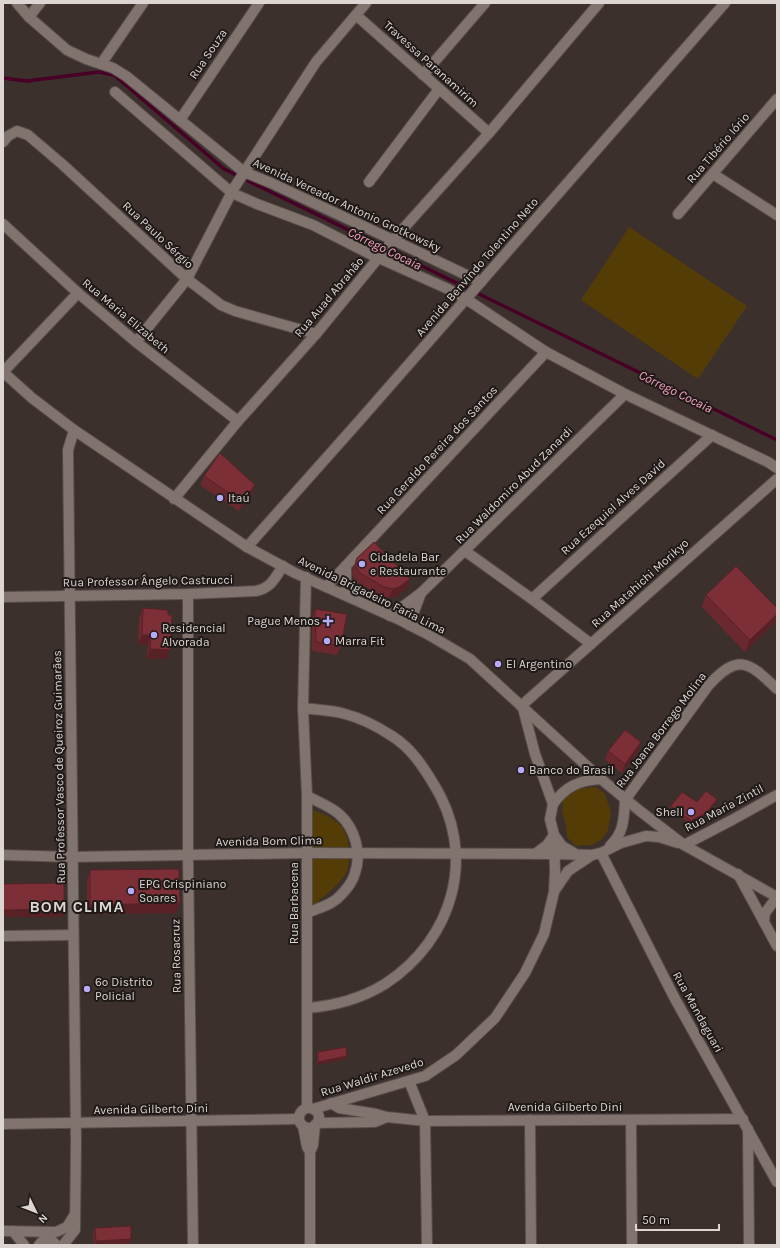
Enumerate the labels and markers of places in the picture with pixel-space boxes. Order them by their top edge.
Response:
place label: Itaú [228,491,250,505]
marker: Itaú [215,493,225,503]
place label: Cidadela Bar e Restaurante [370,550,446,578]
marker: Cidadela Bar e Restaurante [357,559,367,569]
place label: Pague Menos [247,614,320,628]
marker: Pague Menos [323,616,333,626]
place label: Residencial Alvorada [162,621,226,649]
marker: Residencial Alvorada [149,630,159,640]
place label: Marra Fit [335,634,385,648]
marker: Marra Fit [322,636,332,646]
place label: El Argentino [506,657,572,671]
marker: El Argentino [493,659,503,669]
place label: Banco do Brasil [529,763,614,777]
marker: Banco do Brasil [516,765,526,775]
place label: Shell [656,805,683,819]
marker: Shell [686,807,696,817]
place label: EPG Crispiniano Soares [139,877,226,905]
marker: EPG Crispiniano Soares [126,886,136,896]
place label: 6º Distrito Policial [95,975,153,1003]
marker: 6º Distrito Policial [82,984,92,994]

